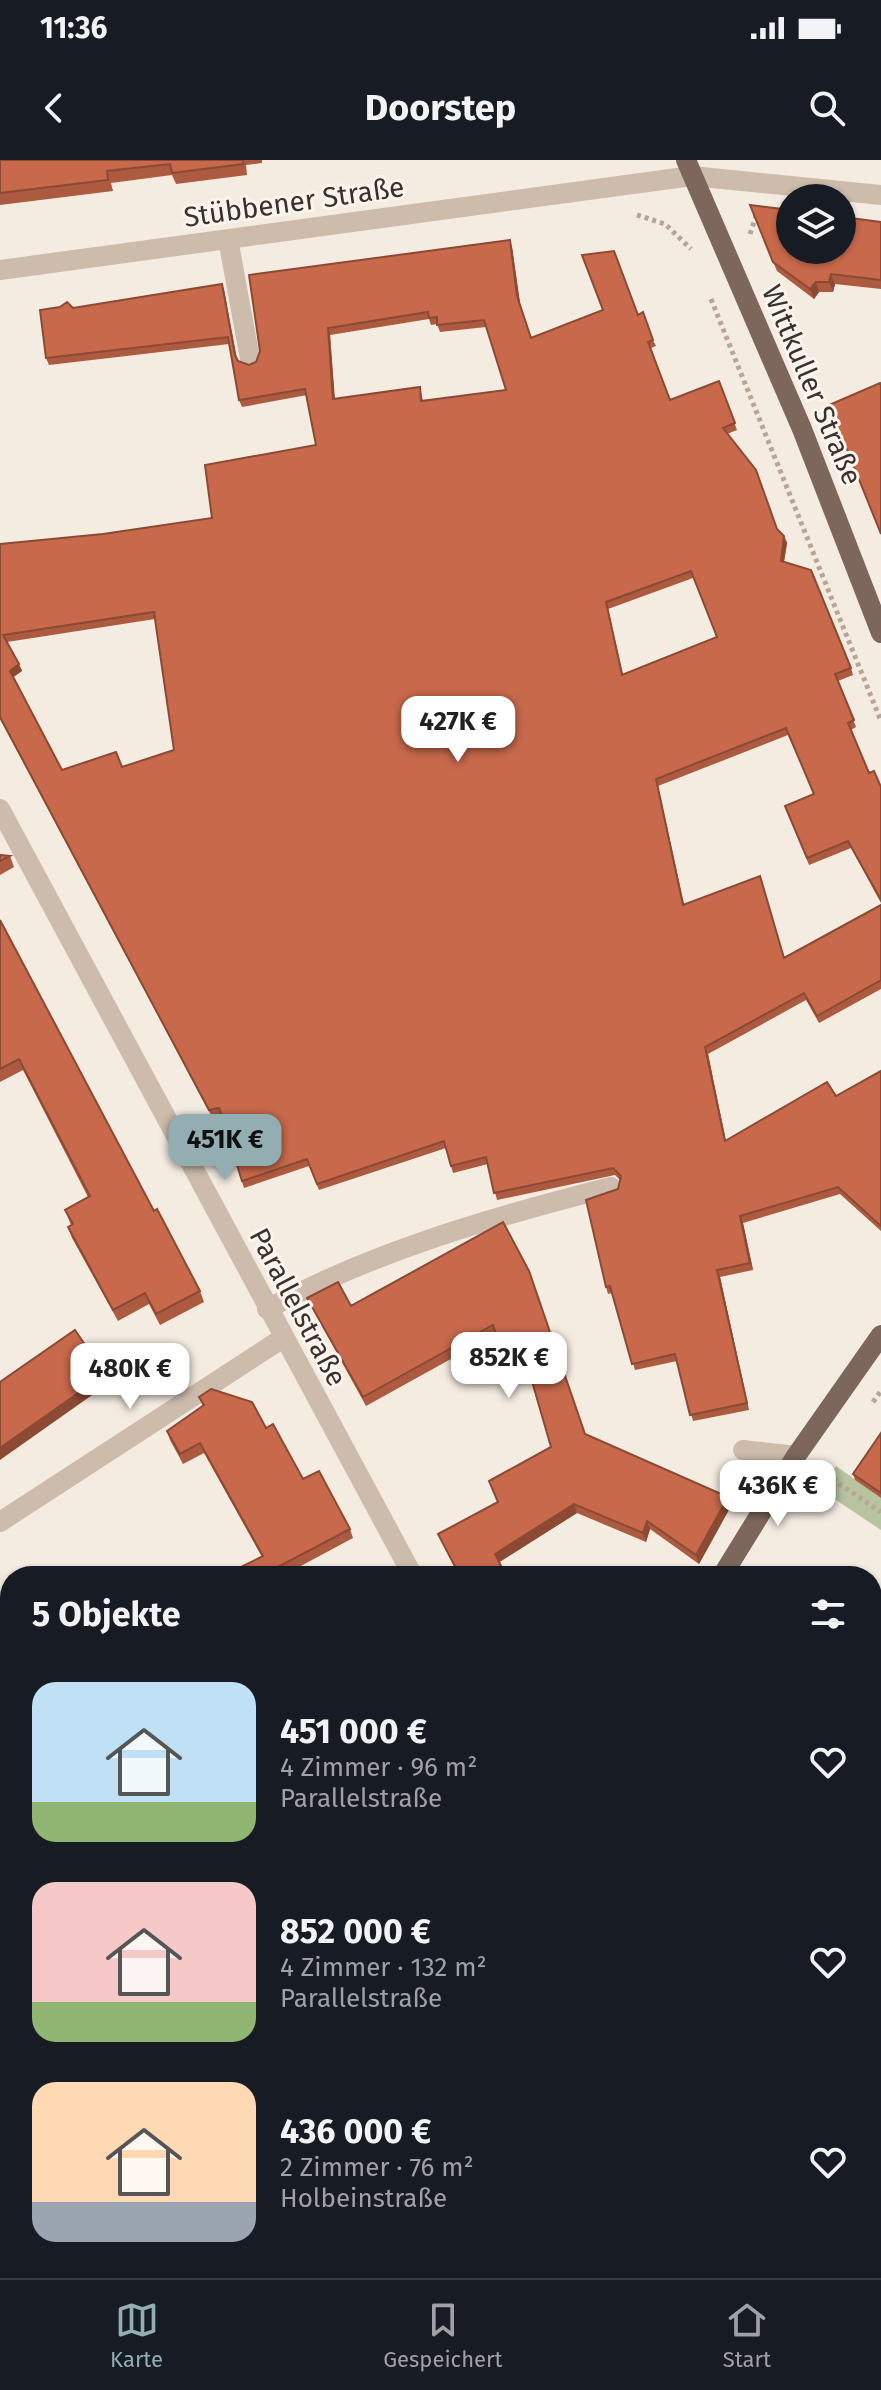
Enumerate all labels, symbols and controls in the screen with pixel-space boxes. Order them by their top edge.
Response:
text: 11:36 [40,10,108,46]
icon: back [32,86,76,130]
text: Doorstep [365,86,516,130]
icon: search [805,86,849,130]
street label: Stübbener Straße [182,170,406,234]
map controls [776,184,856,264]
button: layers [776,184,856,264]
street label: Wittkuller Straße [755,280,869,490]
pin: 427K € [393,696,523,764]
text: 427K € [419,706,497,737]
pin: 451K € [160,1114,290,1182]
text: 451K € [187,1124,263,1155]
street label: Parallelstraße [242,1222,354,1392]
pin: 852K € [444,1332,574,1400]
text: 852K € [469,1342,549,1373]
pin: 480K € [65,1343,195,1411]
text: 480K € [89,1353,172,1384]
pin: 436K € [713,1460,843,1528]
text: 436K € [738,1470,818,1501]
icon: filters [806,1592,850,1636]
text: 5 Objekte [32,1594,180,1635]
text: 451 000 € [280,1711,427,1752]
icon: home [96,1714,192,1810]
icon: heart [806,1740,850,1784]
text: 4 Zimmer · 96 m² [280,1752,477,1783]
text: Parallelstraße [280,1783,442,1814]
text: 852 000 € [280,1911,431,1952]
icon: home [96,1914,192,2010]
icon: heart [806,1940,850,1984]
text: 4 Zimmer · 132 m² [280,1952,487,1983]
text: Parallelstraße [280,1983,442,2014]
text: 436 000 € [280,2111,431,2152]
icon: home [96,2114,192,2210]
icon: heart [806,2140,850,2184]
text: 2 Zimmer · 76 m² [280,2152,474,2183]
text: Holbeinstraße [280,2183,447,2214]
tab: Karte [110,2298,163,2373]
tab: Gespeichert [383,2298,502,2373]
tab: Start [723,2298,771,2373]

